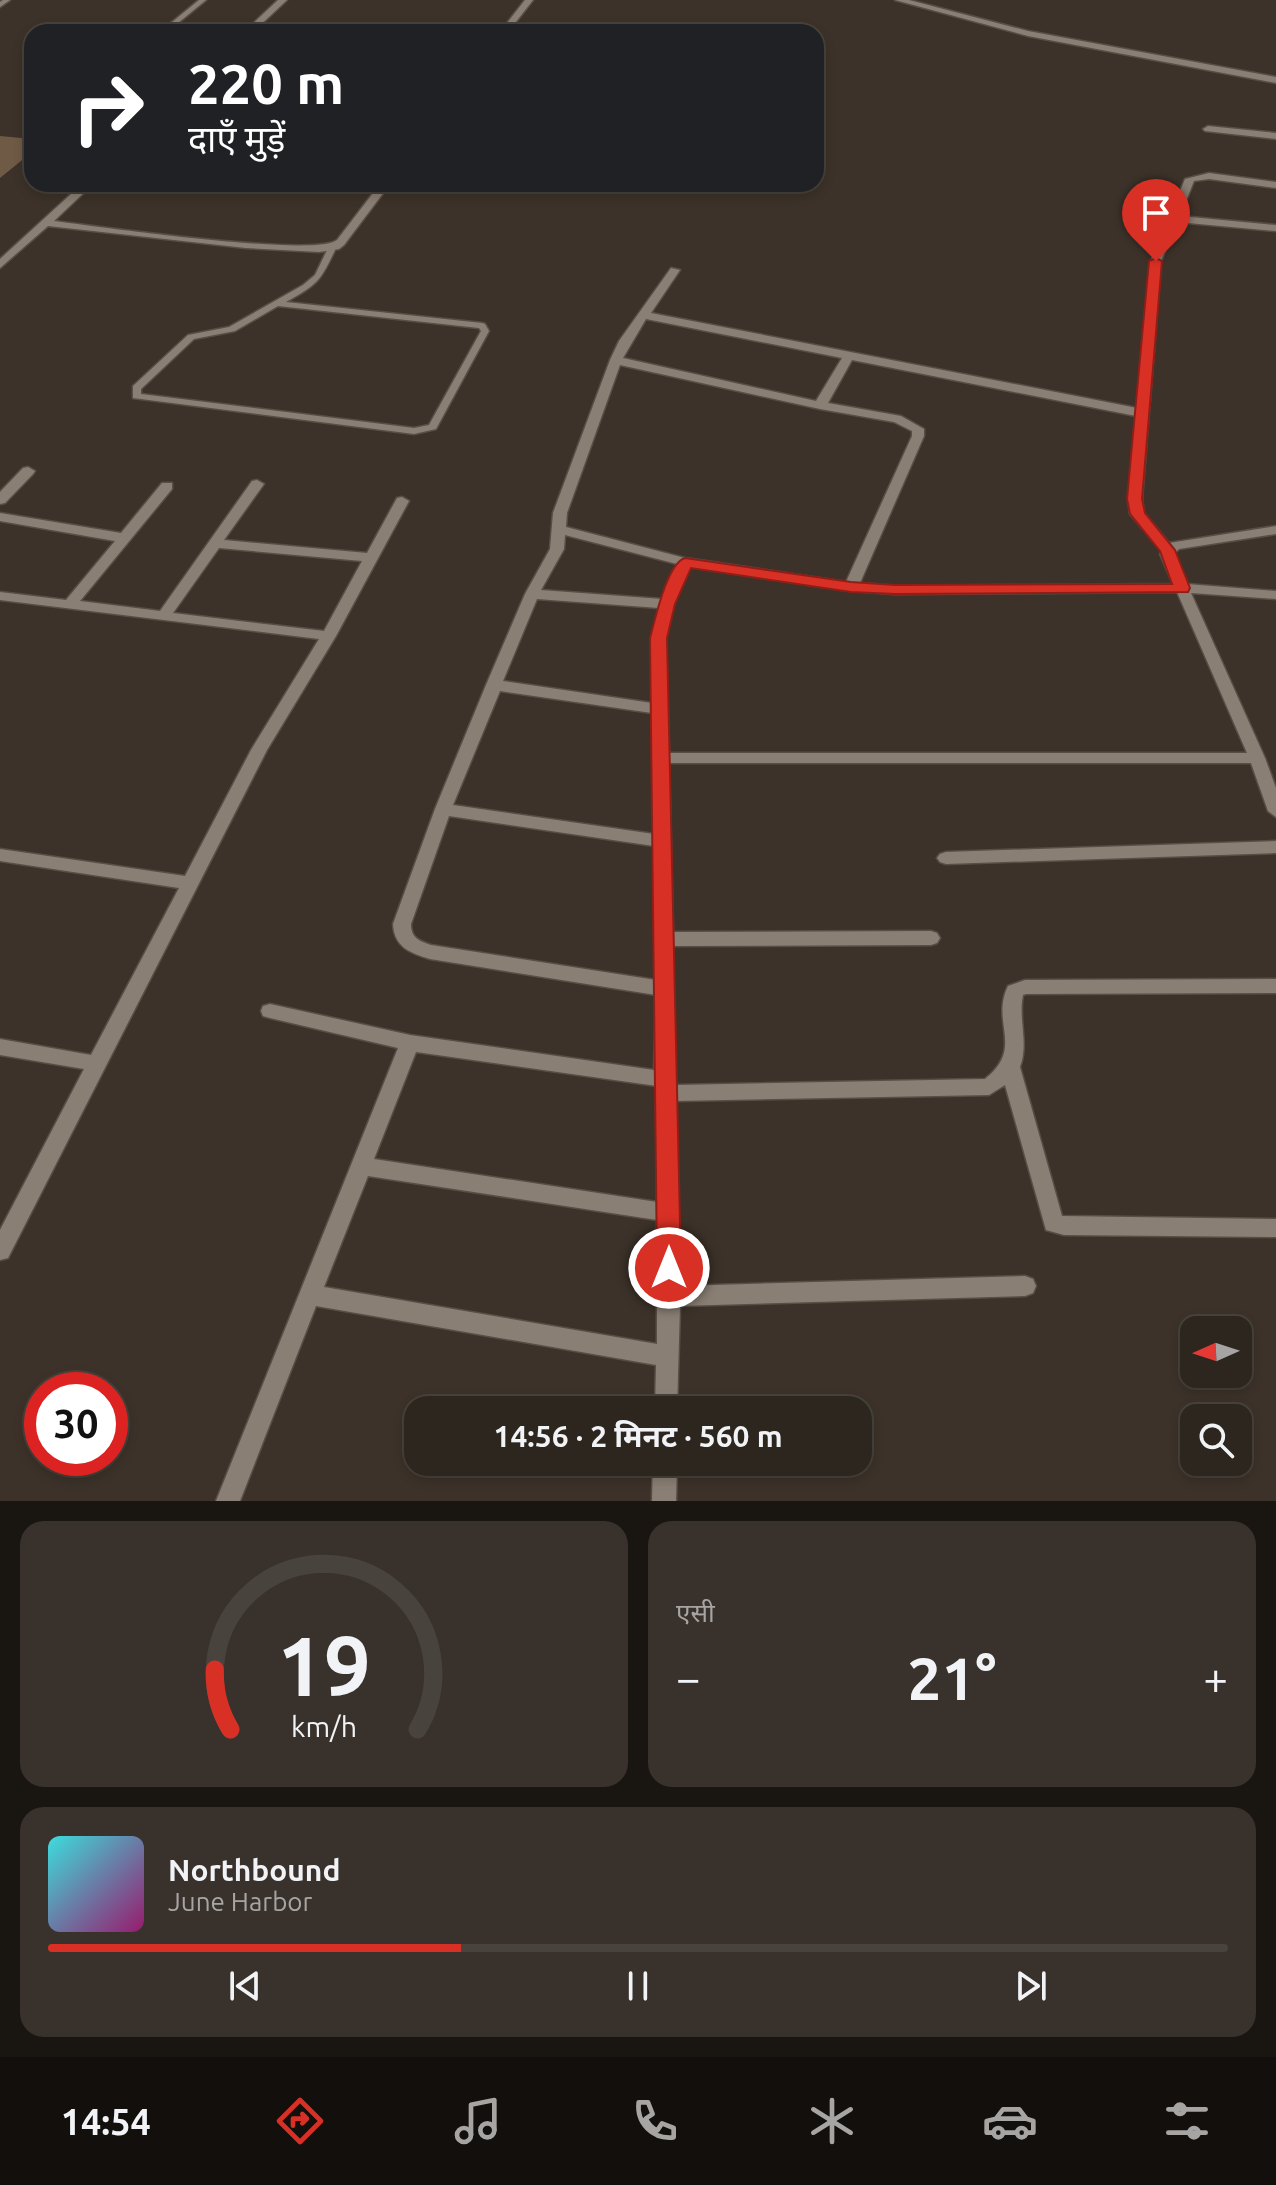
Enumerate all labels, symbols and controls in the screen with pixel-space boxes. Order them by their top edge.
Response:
text: 220 m [188,52,344,115]
icon: right [56,56,160,160]
text: दाएँ मुड़ें [188,118,285,159]
pin [1122,179,1190,261]
icon: arrive [1134,191,1178,235]
position arrow [627,1226,711,1310]
north arrow [1180,1316,1252,1388]
map controls [1180,1316,1252,1476]
speed limit sign: 30 [24,1372,128,1476]
button: search [1180,1404,1252,1476]
text: 14:56 · 2 मिनट · 560 m [494,1419,783,1453]
text: एसी [676,1598,715,1627]
text: 19 [277,1618,371,1712]
text: 21° [908,1644,996,1711]
text: − [676,1653,701,1702]
text: + [1203,1653,1228,1702]
text: km/h [291,1710,357,1742]
text: Northbound [168,1853,340,1887]
text: June Harbor [168,1887,312,1916]
icon: previous [223,1964,267,2008]
icon: pause [616,1964,660,2008]
icon: next [1009,1964,1053,2008]
icon: directions [272,2093,328,2149]
icon: music [450,2093,506,2149]
icon: phone [627,2093,683,2149]
icon: climate [804,2093,860,2149]
icon: car [982,2093,1038,2149]
icon: filters [1159,2093,1215,2149]
text: 14:54 [61,2101,151,2142]

